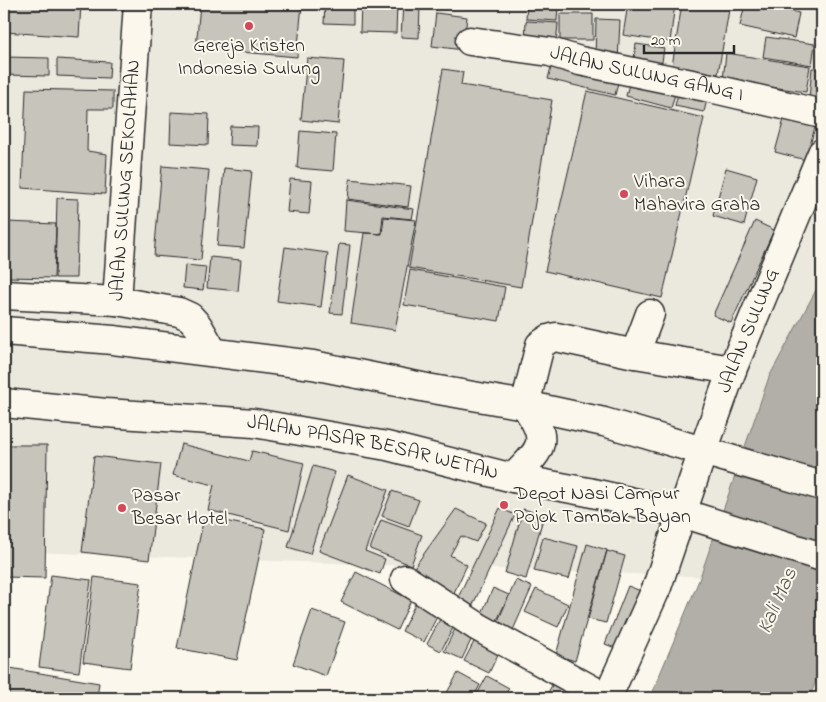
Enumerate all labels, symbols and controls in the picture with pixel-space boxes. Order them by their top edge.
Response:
marker: Gereja Kristen Indonesia Sulung [243,20,255,32]
scale bar [644,22,734,54]
text: 20 m [651,30,681,52]
place label: Gereja Kristen Indonesia Sulung [178,32,320,85]
street label: JALAN SULUNG GANG I [546,38,746,110]
street label: JALAN SULUNG SEKOLAHAN [103,59,149,302]
place label: Vihara Mahavira Graha [633,168,760,220]
marker: Vihara Mahavira Graha [618,188,630,200]
street label: JALAN SULUNG [710,264,787,397]
street label: JALAN PASAR BESAR WETAN [246,408,501,488]
place label: Depot Nasi Campur Pojok Tambak Bayan [513,480,691,532]
place label: Pasar Besar Hotel [131,482,228,534]
marker: Depot Nasi Campur Pojok Tambak Bayan [498,499,510,511]
marker: Pasar Besar Hotel [116,502,128,514]
water label: Kali Mas [750,563,806,639]

